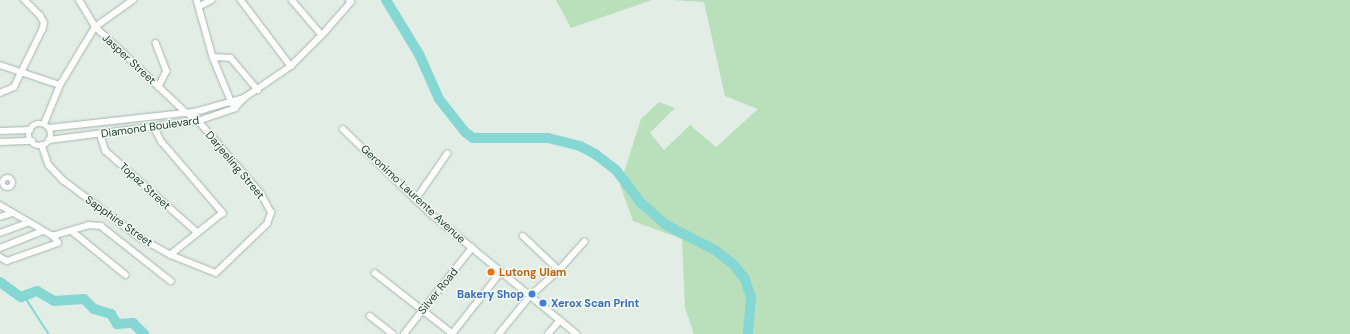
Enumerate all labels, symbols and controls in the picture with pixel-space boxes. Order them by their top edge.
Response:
street label: Jasper Street [100,31,158,87]
street label: Diamond Boulevard [100,114,200,140]
street label: Darjeeling Street [203,128,267,202]
street label: Geronimo Laurente Avenue [358,142,468,246]
street label: Topaz Street [117,160,173,212]
street label: Sapphire Street [83,193,155,249]
street label: Silver Road [415,265,461,317]
place label: Lutong Ulam [499,265,566,279]
marker: Lutong Ulam [486,267,496,277]
place label: Bakery Shop [457,287,524,301]
marker: Bakery Shop [527,289,537,299]
place label: Xerox Scan Print [551,296,639,310]
marker: Xerox Scan Print [538,298,548,308]

